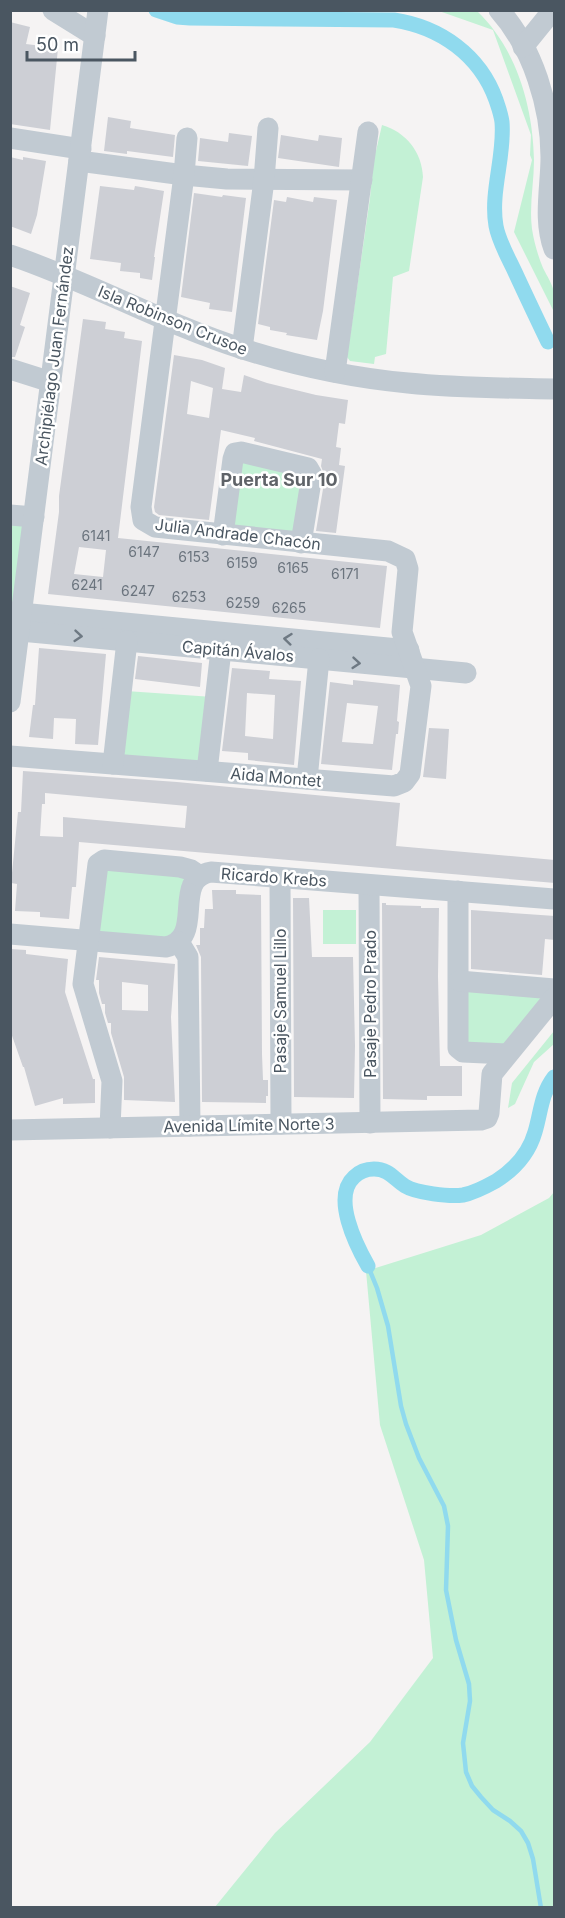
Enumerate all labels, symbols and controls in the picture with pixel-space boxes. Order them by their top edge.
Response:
scale bar [27,24,135,62]
text: 50 m [36,34,79,55]
street label: Archipiélago Juan Fernández [31,245,77,467]
street label: Isla Robinson Crusoe [95,281,251,359]
district label: Puerta Sur 10 [220,469,338,490]
street label: Julia Andrade Chacón [154,514,322,554]
house number: 6141 [82,527,110,544]
house number: 6147 [128,543,160,560]
house number: 6153 [178,548,210,565]
house number: 6159 [226,554,258,571]
house number: 6165 [277,559,309,576]
house number: 6171 [331,565,359,582]
house number: 6241 [71,576,103,593]
house number: 6247 [121,582,155,599]
house number: 6253 [172,588,206,605]
house number: 6259 [226,594,260,611]
house number: 6265 [272,599,306,616]
one-way arrow [74,629,83,642]
one-way arrow [284,633,293,646]
street label: Capitán Ávalos [181,636,295,666]
one-way arrow [351,656,360,669]
street label: Aida Montet [230,763,322,791]
street label: Ricardo Krebs [220,863,328,891]
street label: Pasaje Samuel Lillo [270,928,290,1074]
street label: Pasaje Pedro Prado [360,930,380,1078]
street label: Avenida Límite Norte 3 [163,1114,335,1136]

